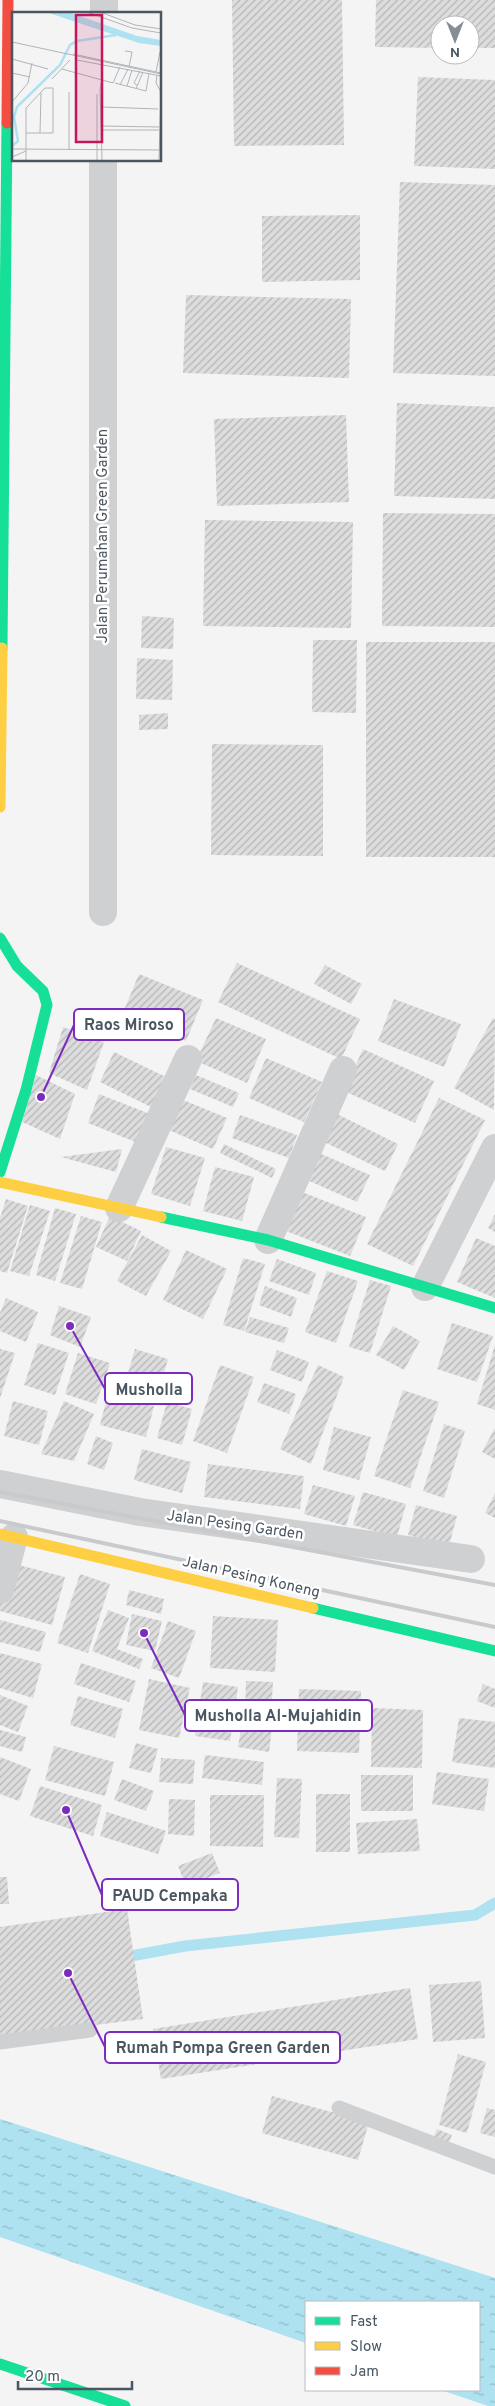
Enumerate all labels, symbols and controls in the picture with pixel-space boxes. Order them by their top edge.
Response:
inset map [12,12,161,161]
north arrow [430,15,480,65]
text: N [450,43,460,60]
street label: Jalan Perumahan Green Garden [94,429,113,643]
callout: Raos Miroso [74,1009,184,1040]
text: Raos Miroso [84,1016,174,1036]
callout: Musholla [105,1373,192,1404]
text: Musholla [115,1381,183,1401]
street label: Jalan Pesing Garden [165,1507,305,1545]
street label: Jalan Pesing Koneng [180,1553,322,1603]
callout: Musholla Al-Mujahidin [185,1700,372,1731]
text: Musholla Al-Mujahidin [194,1707,362,1727]
callout: PAUD Cempaka [102,1879,238,1910]
text: PAUD Cempaka [112,1887,228,1907]
callout: Rumah Pompa Green Garden [105,2032,340,2063]
text: Rumah Pompa Green Garden [116,2039,330,2059]
legend [305,2301,480,2391]
text: Fast [350,2313,378,2332]
text: Slow [350,2338,382,2357]
scale bar [18,2358,131,2390]
text: Jam [350,2363,379,2382]
text: 20 m [25,2368,60,2387]

